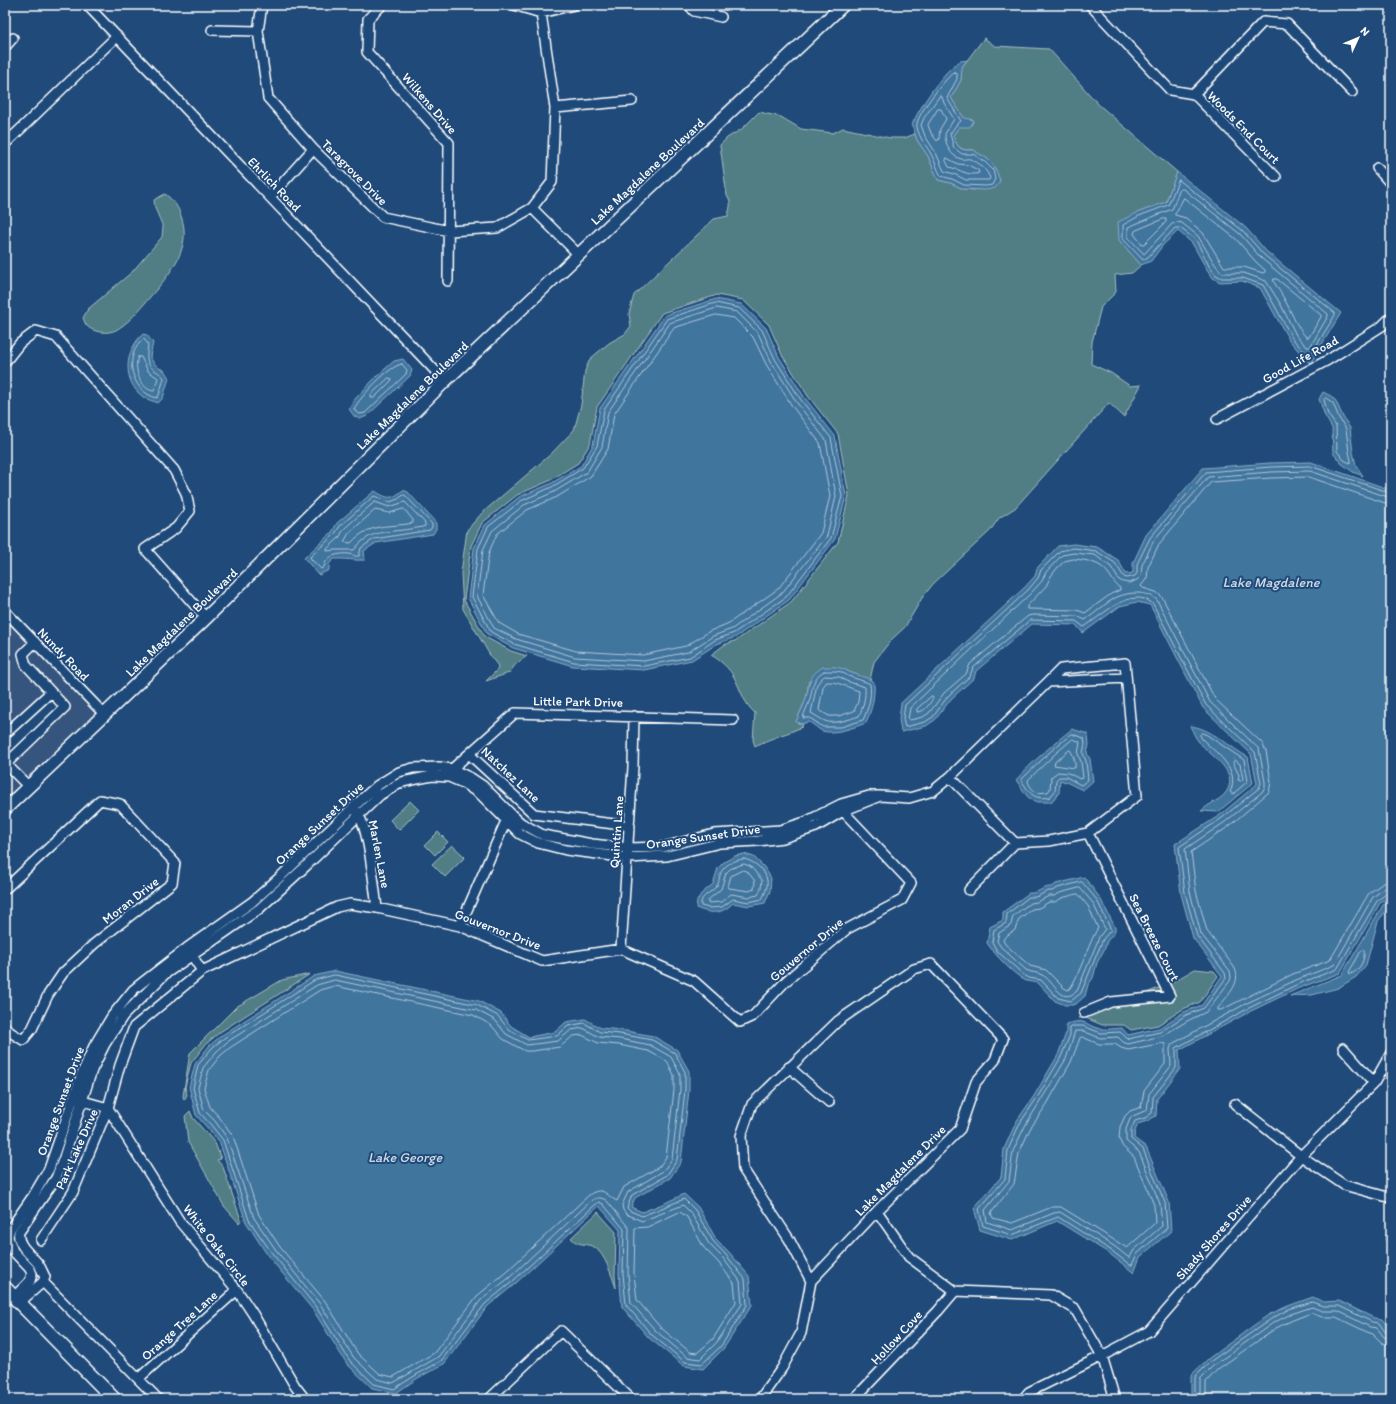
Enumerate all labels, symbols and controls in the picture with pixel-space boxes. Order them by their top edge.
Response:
north arrow [1338,18,1378,58]
text: N [1358,24,1372,39]
street label: Wilkens Drive [399,70,460,137]
street label: Woods End Court [1204,88,1283,167]
street label: Lake Magdalene Boulevard [588,115,707,228]
street label: Taragrove Drive [319,136,391,208]
street label: Ehrlich Road [245,154,304,215]
street label: Good Life Road [1260,332,1341,387]
street label: Lake Magdalene Boulevard [353,338,471,453]
street label: Lake Magdalene Boulevard [122,565,240,680]
water label: Lake Magdalene [1223,574,1321,591]
street label: Nundy Road [35,625,93,684]
street label: Little Park Drive [533,693,623,710]
street label: Natchez Lane [478,743,543,805]
street label: Orange Sunset Drive [272,779,367,868]
street label: Quintin Lane [606,795,627,869]
street label: Marlen Lane [366,819,393,889]
street label: Orange Sunset Drive [645,821,761,852]
street label: Moran Drive [99,874,161,927]
street label: Sea Breeze Court [1126,891,1183,983]
street label: Gouvernor Drive [453,906,543,953]
street label: Gouvernor Drive [767,914,846,984]
street label: Orange Sunset Drive [34,1045,87,1158]
street label: Park Lake Drive [52,1107,101,1192]
street label: Lake Magdalene Drive [852,1122,949,1219]
water label: Lake George [368,1149,443,1166]
street label: Shady Shores Drive [1173,1192,1254,1283]
street label: White Oaks Circle [180,1201,253,1289]
street label: Orange Tree Lane [138,1287,220,1363]
street label: Hollow Cove [867,1307,925,1368]

